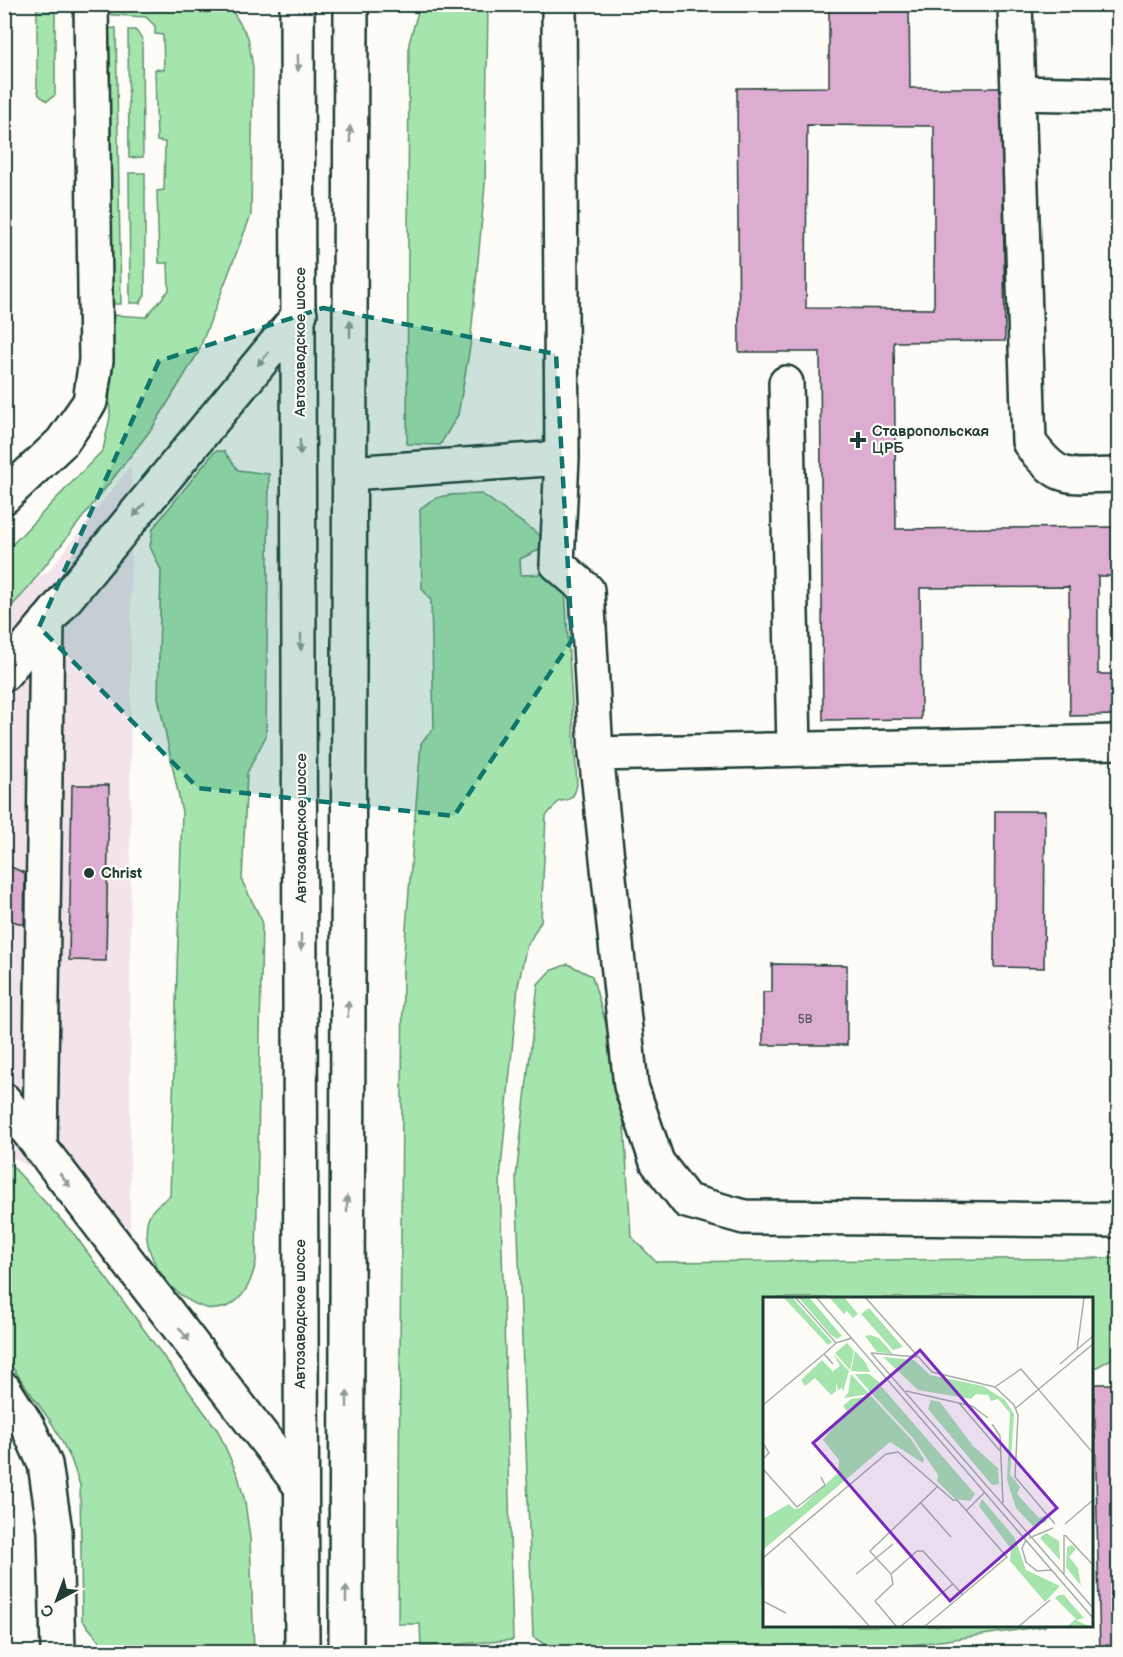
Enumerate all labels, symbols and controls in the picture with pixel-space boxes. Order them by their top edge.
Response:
one-way arrow [293,53,303,72]
one-way arrow [346,125,355,144]
street label: Автозаводское шоссе [291,267,310,418]
one-way arrow [345,320,355,339]
one-way arrow [257,351,270,366]
place label: Ставропольская ЦРБ [872,422,989,458]
marker: Ставропольская ЦРБ [849,431,867,449]
one-way arrow [295,437,305,456]
one-way arrow [133,502,146,517]
one-way arrow [296,632,306,651]
street label: Автозаводское шоссе [292,753,311,904]
place label: Christ [101,864,142,883]
marker: Christ [82,866,96,880]
one-way arrow [296,932,306,951]
one-way arrow [343,1000,353,1019]
house number: 5В [798,1012,813,1027]
one-way arrow [58,1172,71,1188]
one-way arrow [342,1195,352,1214]
street label: Автозаводское шоссе [291,1239,310,1390]
inset map [763,1297,1093,1627]
one-way arrow [178,1326,190,1342]
one-way arrow [342,1390,352,1409]
north arrow [27,1570,87,1630]
one-way arrow [341,1585,351,1604]
text: С [38,1599,59,1621]

